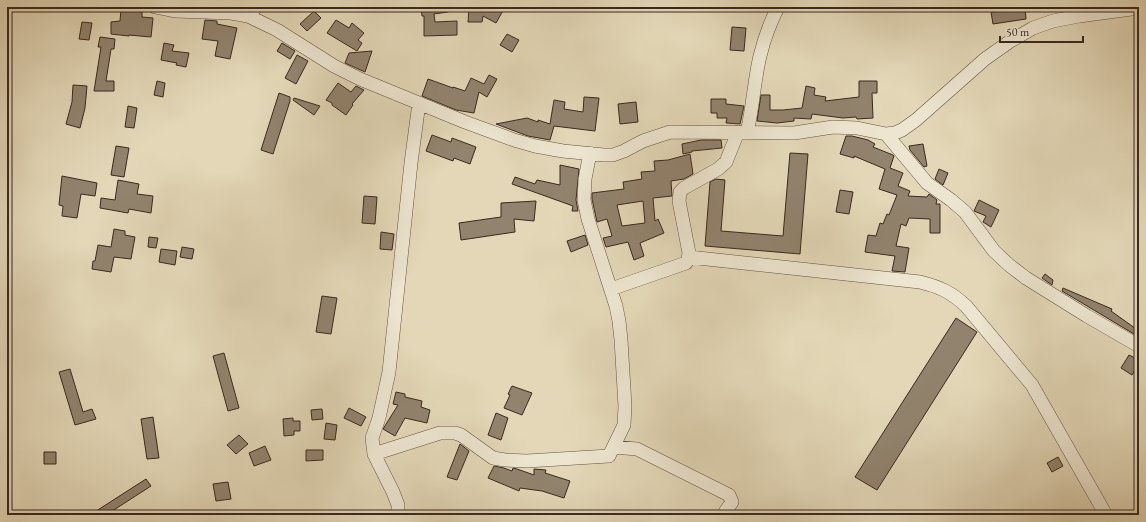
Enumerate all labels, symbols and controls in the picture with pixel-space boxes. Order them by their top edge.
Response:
scale bar [1000,18,1083,44]
text: 50 m [1006,24,1030,40]

